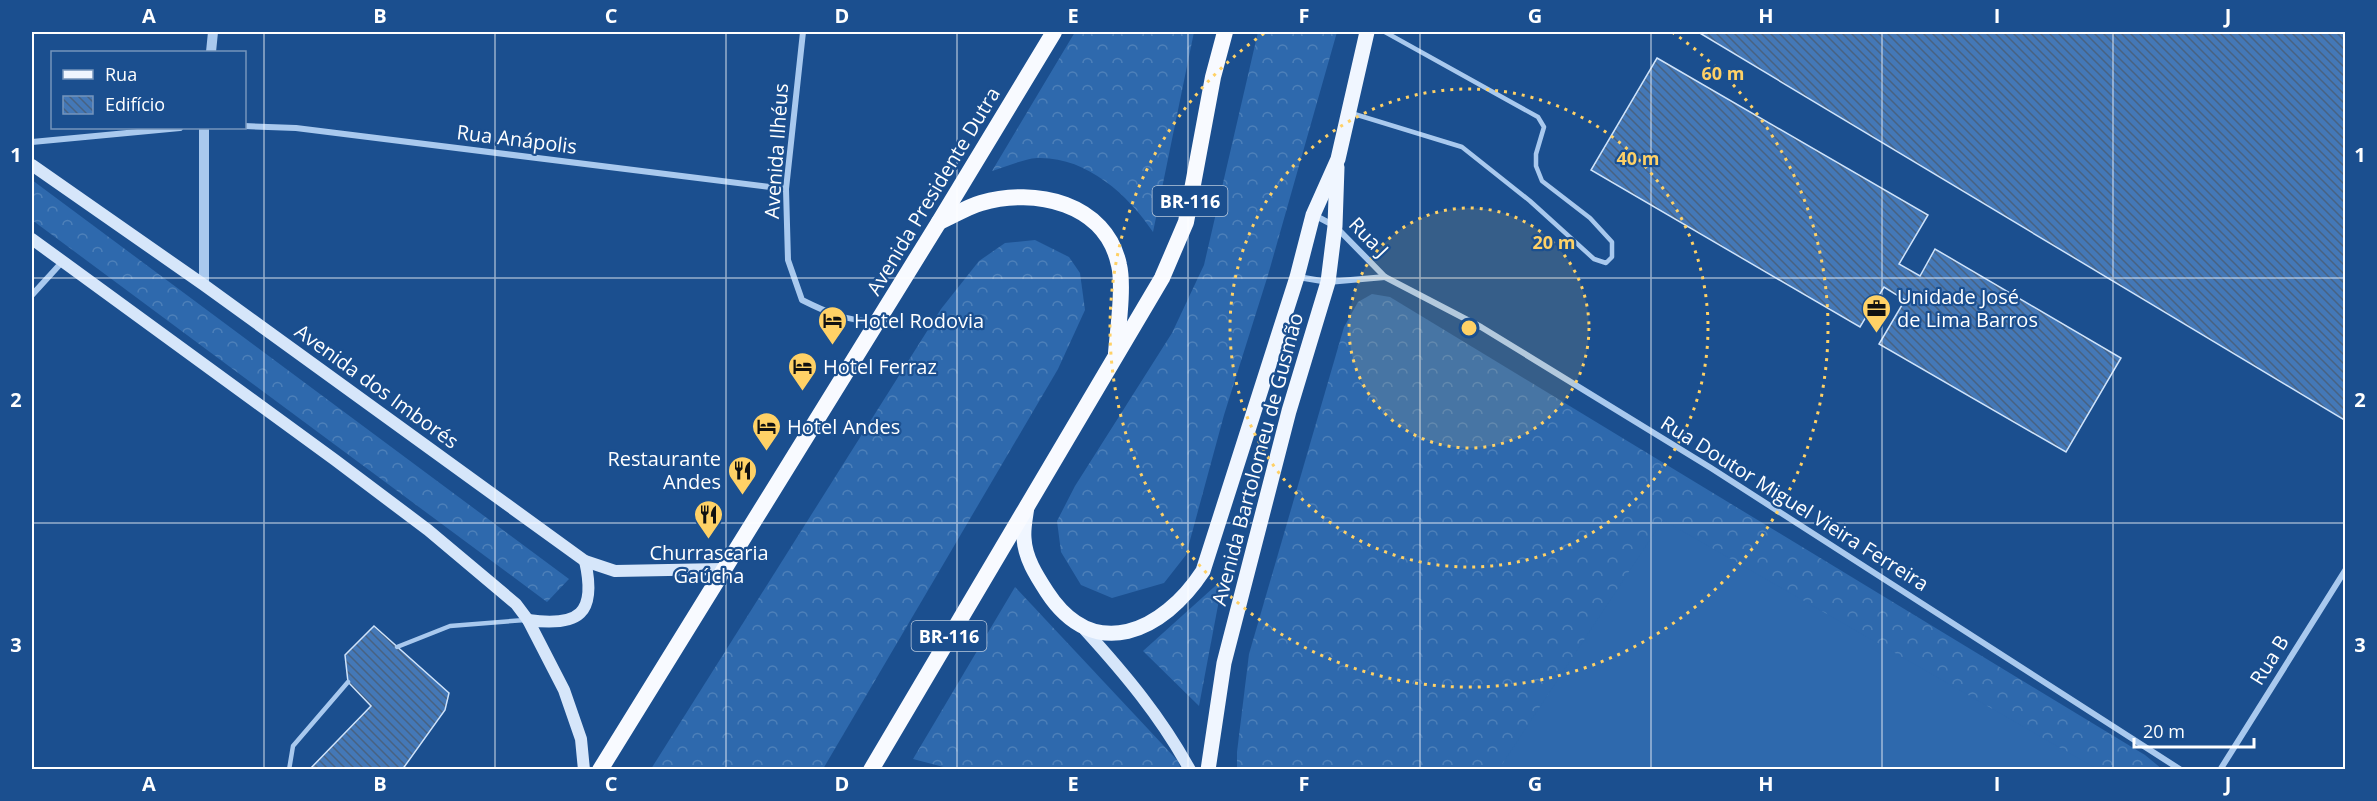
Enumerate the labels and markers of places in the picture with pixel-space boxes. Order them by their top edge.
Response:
place label: Unidade José de Lima Barros [1897,283,2038,333]
office icon: Unidade José de Lima Barros [1860,292,1892,334]
hotel icon: Hotel Rodovia [817,304,849,346]
place label: Hotel Rodovia [854,307,984,334]
centre of rings [1459,318,1479,338]
hotel icon: Hotel Ferraz [786,350,818,392]
place label: Hotel Ferraz [823,353,937,380]
hotel icon: Hotel Andes [750,410,782,452]
place label: Hotel Andes [787,413,900,440]
place label: Restaurante Andes [607,445,721,495]
restaurant icon: Restaurante Andes [726,454,758,496]
restaurant icon: Churrascaria Gaúcha [693,498,725,540]
place label: Churrascaria Gaúcha [649,539,769,589]

